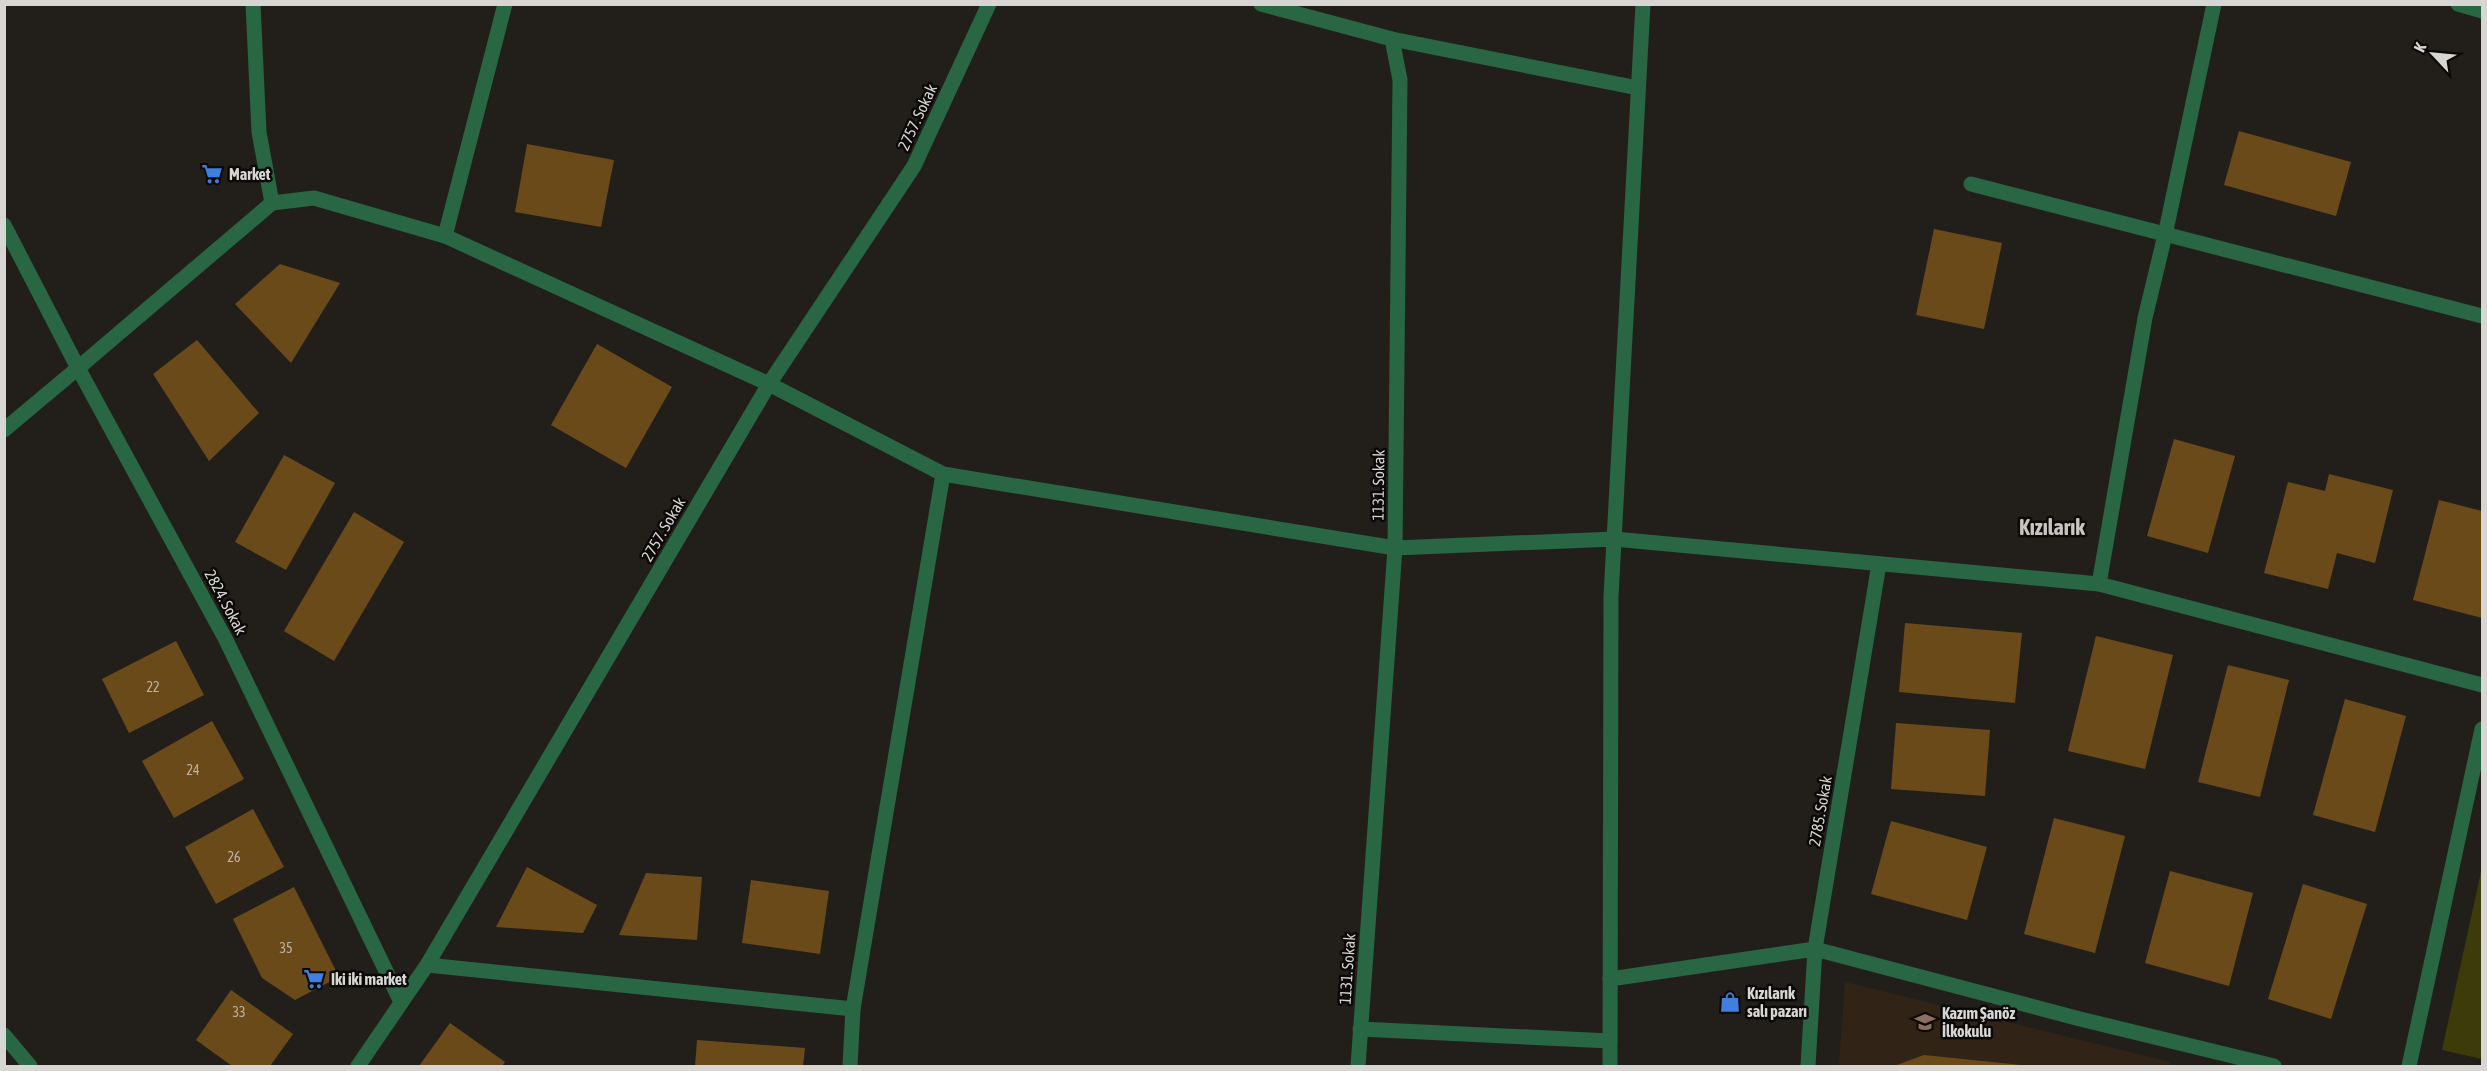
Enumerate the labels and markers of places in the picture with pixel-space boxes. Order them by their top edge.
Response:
supermarket icon: Market [200,162,224,186]
place label: Market [229,165,271,183]
supermarket icon: Iki iki market [302,967,326,991]
place label: Iki iki market [331,970,407,988]
place label: Kızılarık salı pazarı [1747,984,1807,1020]
shop icon: Kızılarık salı pazarı [1718,990,1742,1014]
place label: Kazım Şanöz İlkokulu [1942,1004,2015,1040]
school or university icon: Kazım Şanöz İlkokulu [1913,1010,1937,1034]

